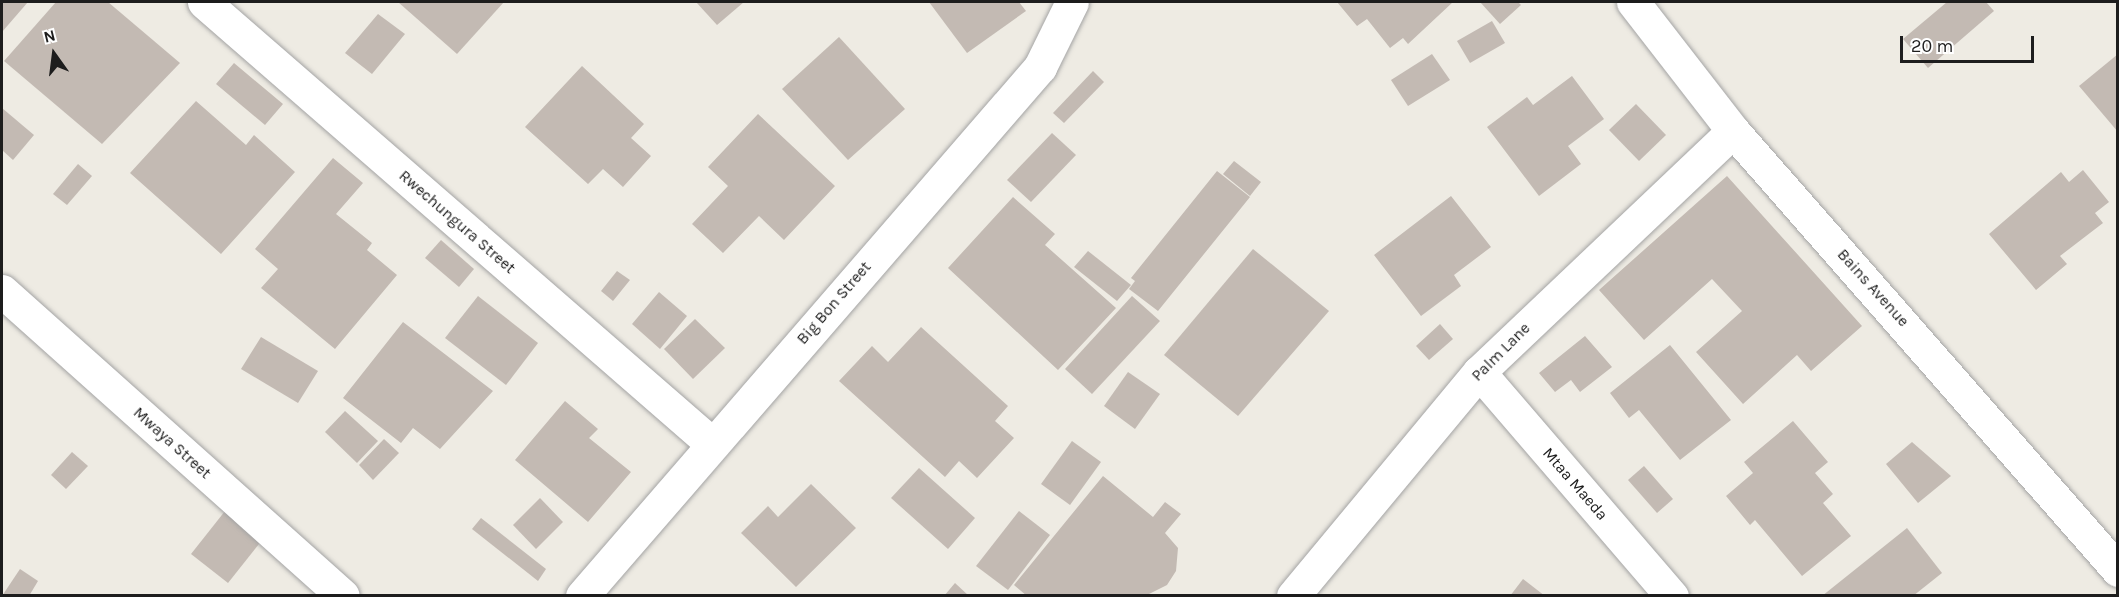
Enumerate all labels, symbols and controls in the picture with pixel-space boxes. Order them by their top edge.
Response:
north arrow [24,24,84,84]
scale bar [1903,24,2036,62]
text: N [42,25,57,47]
text: 20 m [1911,35,1953,57]
street label: Rwechungura Street [395,166,519,278]
street label: Bains Avenue [1833,245,1913,331]
street label: Big Bon Street [793,258,875,348]
street label: Palm Lane [1468,319,1534,385]
street label: Mwaya Street [129,403,215,483]
street label: Mtaa Maeda [1538,444,1612,524]

